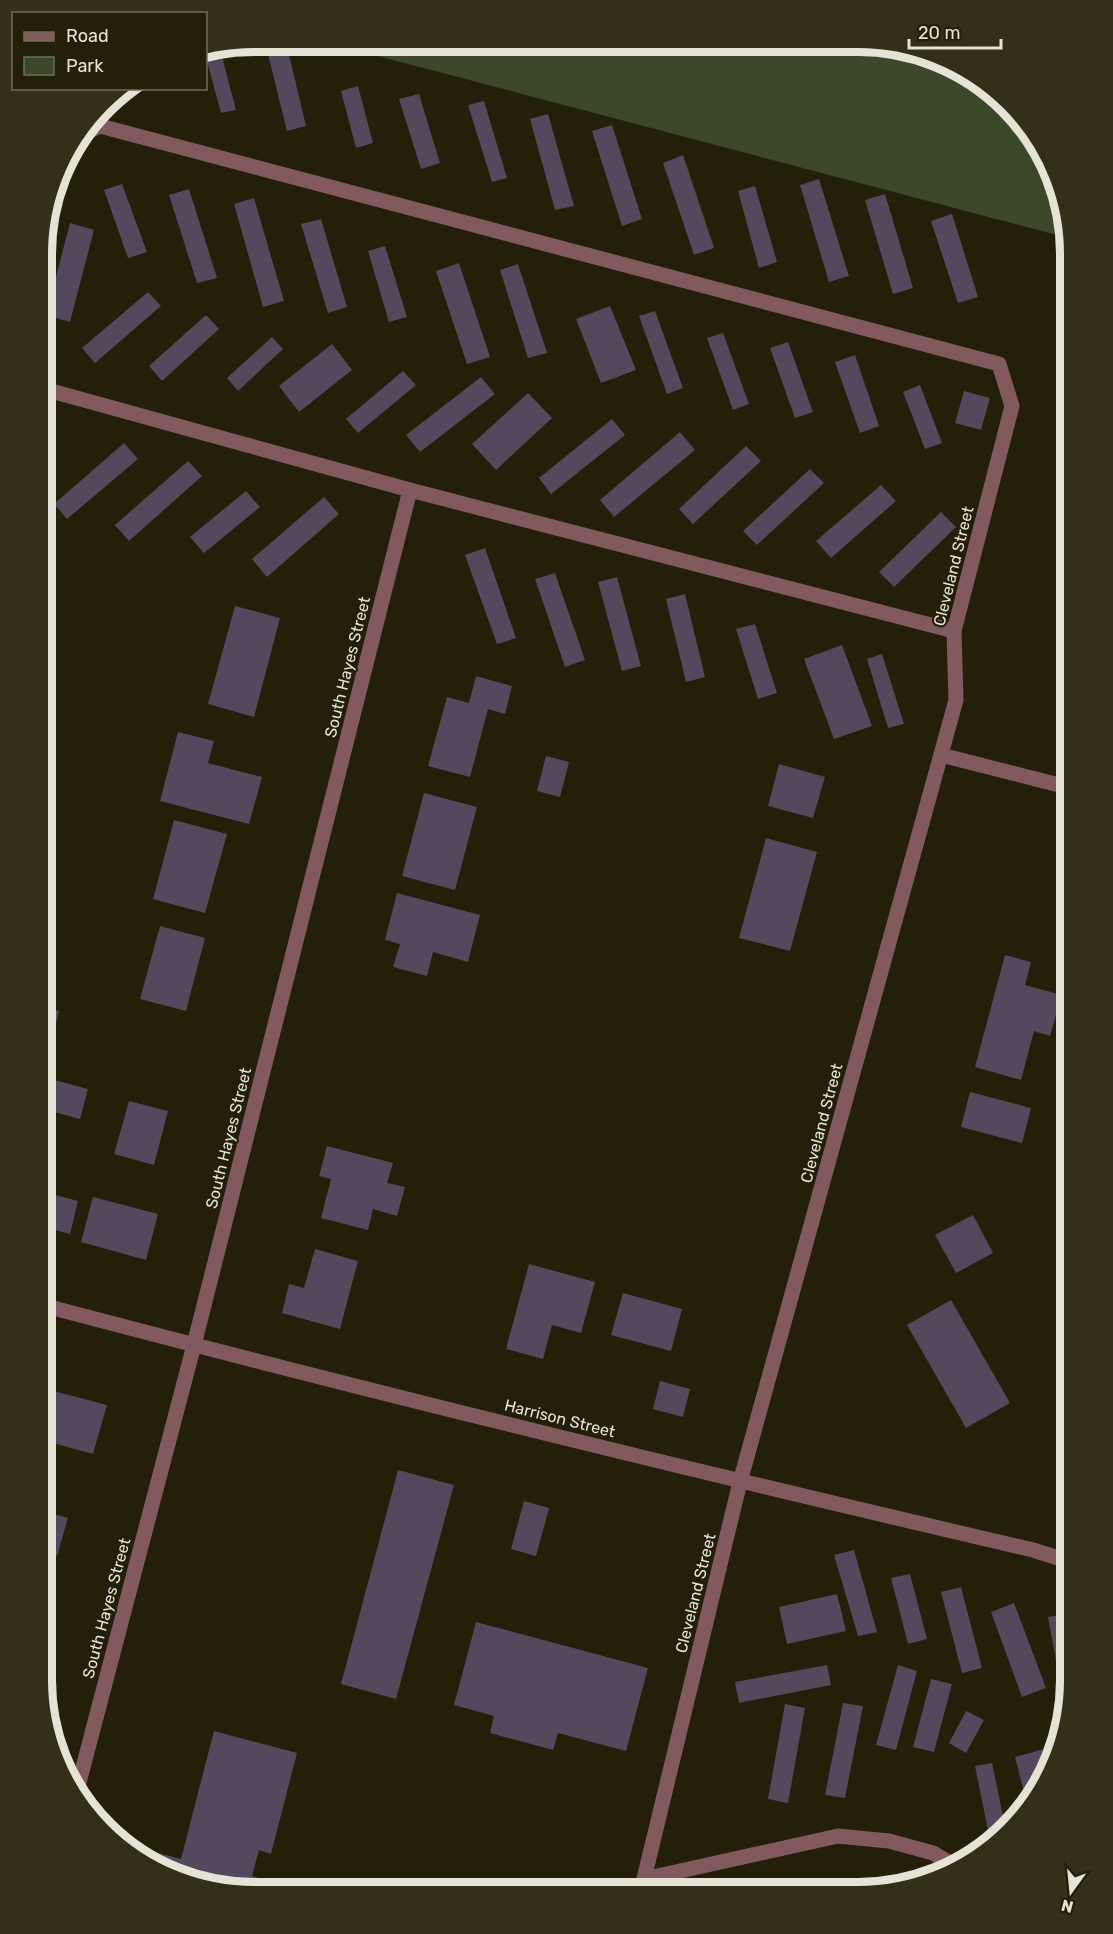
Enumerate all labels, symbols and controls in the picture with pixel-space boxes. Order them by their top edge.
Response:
legend [12,12,207,90]
scale bar [909,12,1000,50]
text: 20 m [918,22,960,44]
text: Road [66,25,109,47]
text: Park [66,55,104,77]
street label: Cleveland Street [929,504,978,628]
street label: South Hayes Street [321,595,374,740]
street label: Cleveland Street [796,1061,847,1185]
street label: South Hayes Street [202,1066,255,1211]
street label: Harrison Street [503,1396,617,1441]
street label: Cleveland Street [671,1531,720,1655]
street label: South Hayes Street [79,1536,134,1680]
north arrow [1041,1862,1101,1922]
text: N [1059,1895,1075,1917]

